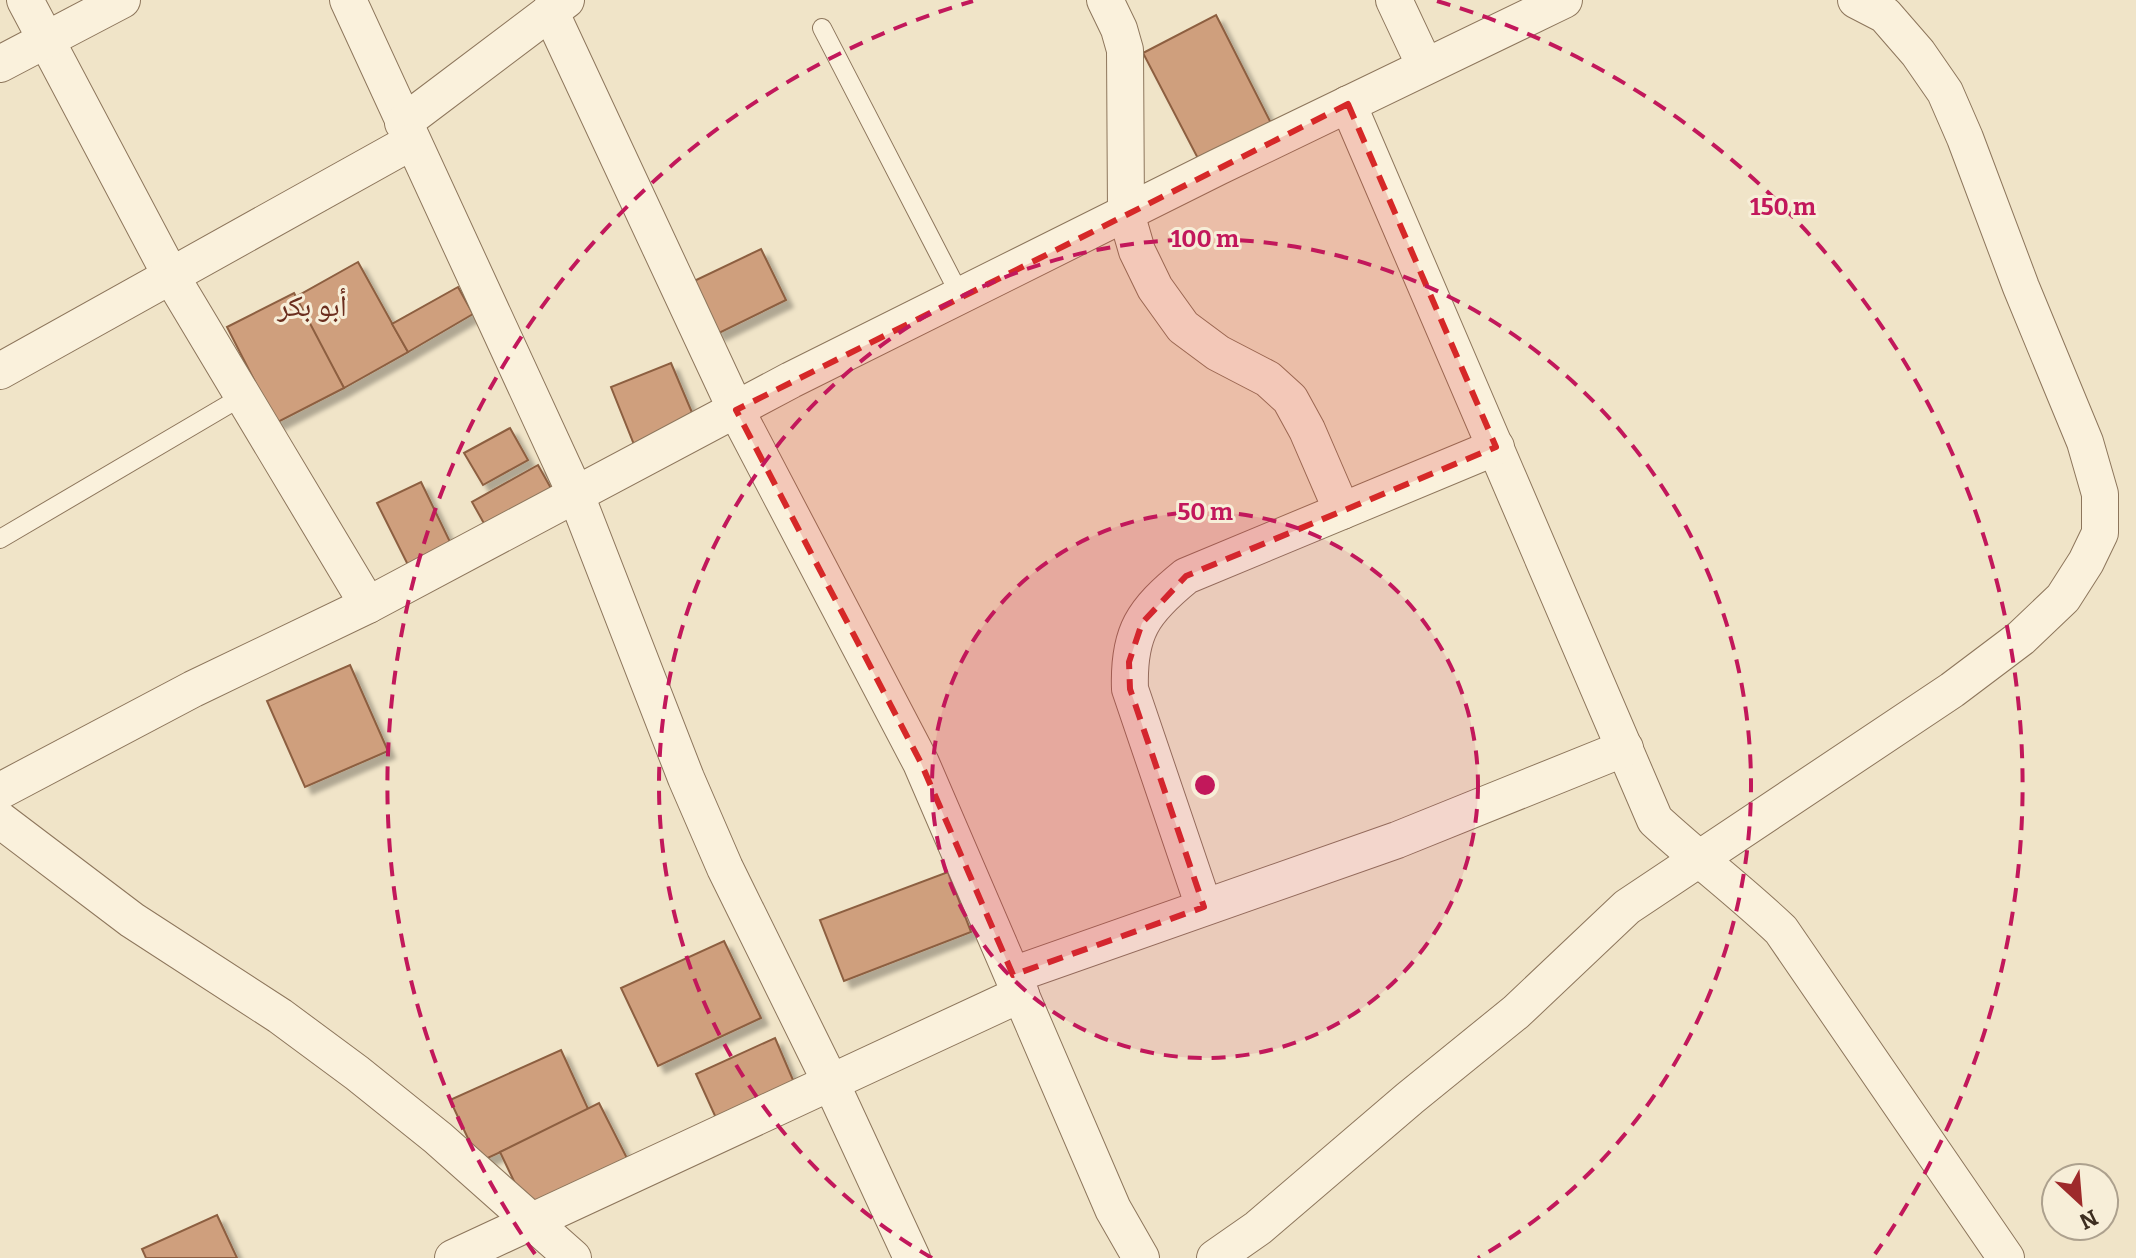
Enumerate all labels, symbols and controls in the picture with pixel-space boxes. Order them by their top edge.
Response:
text: 150 m [1750,193,1816,221]
text: 100 m [1171,225,1239,253]
district label: أبو بكر [276,287,347,324]
text: 50 m [1177,498,1233,526]
centre of rings [1191,771,1219,799]
north arrow [2040,1162,2120,1242]
text: N [2075,1204,2102,1235]

